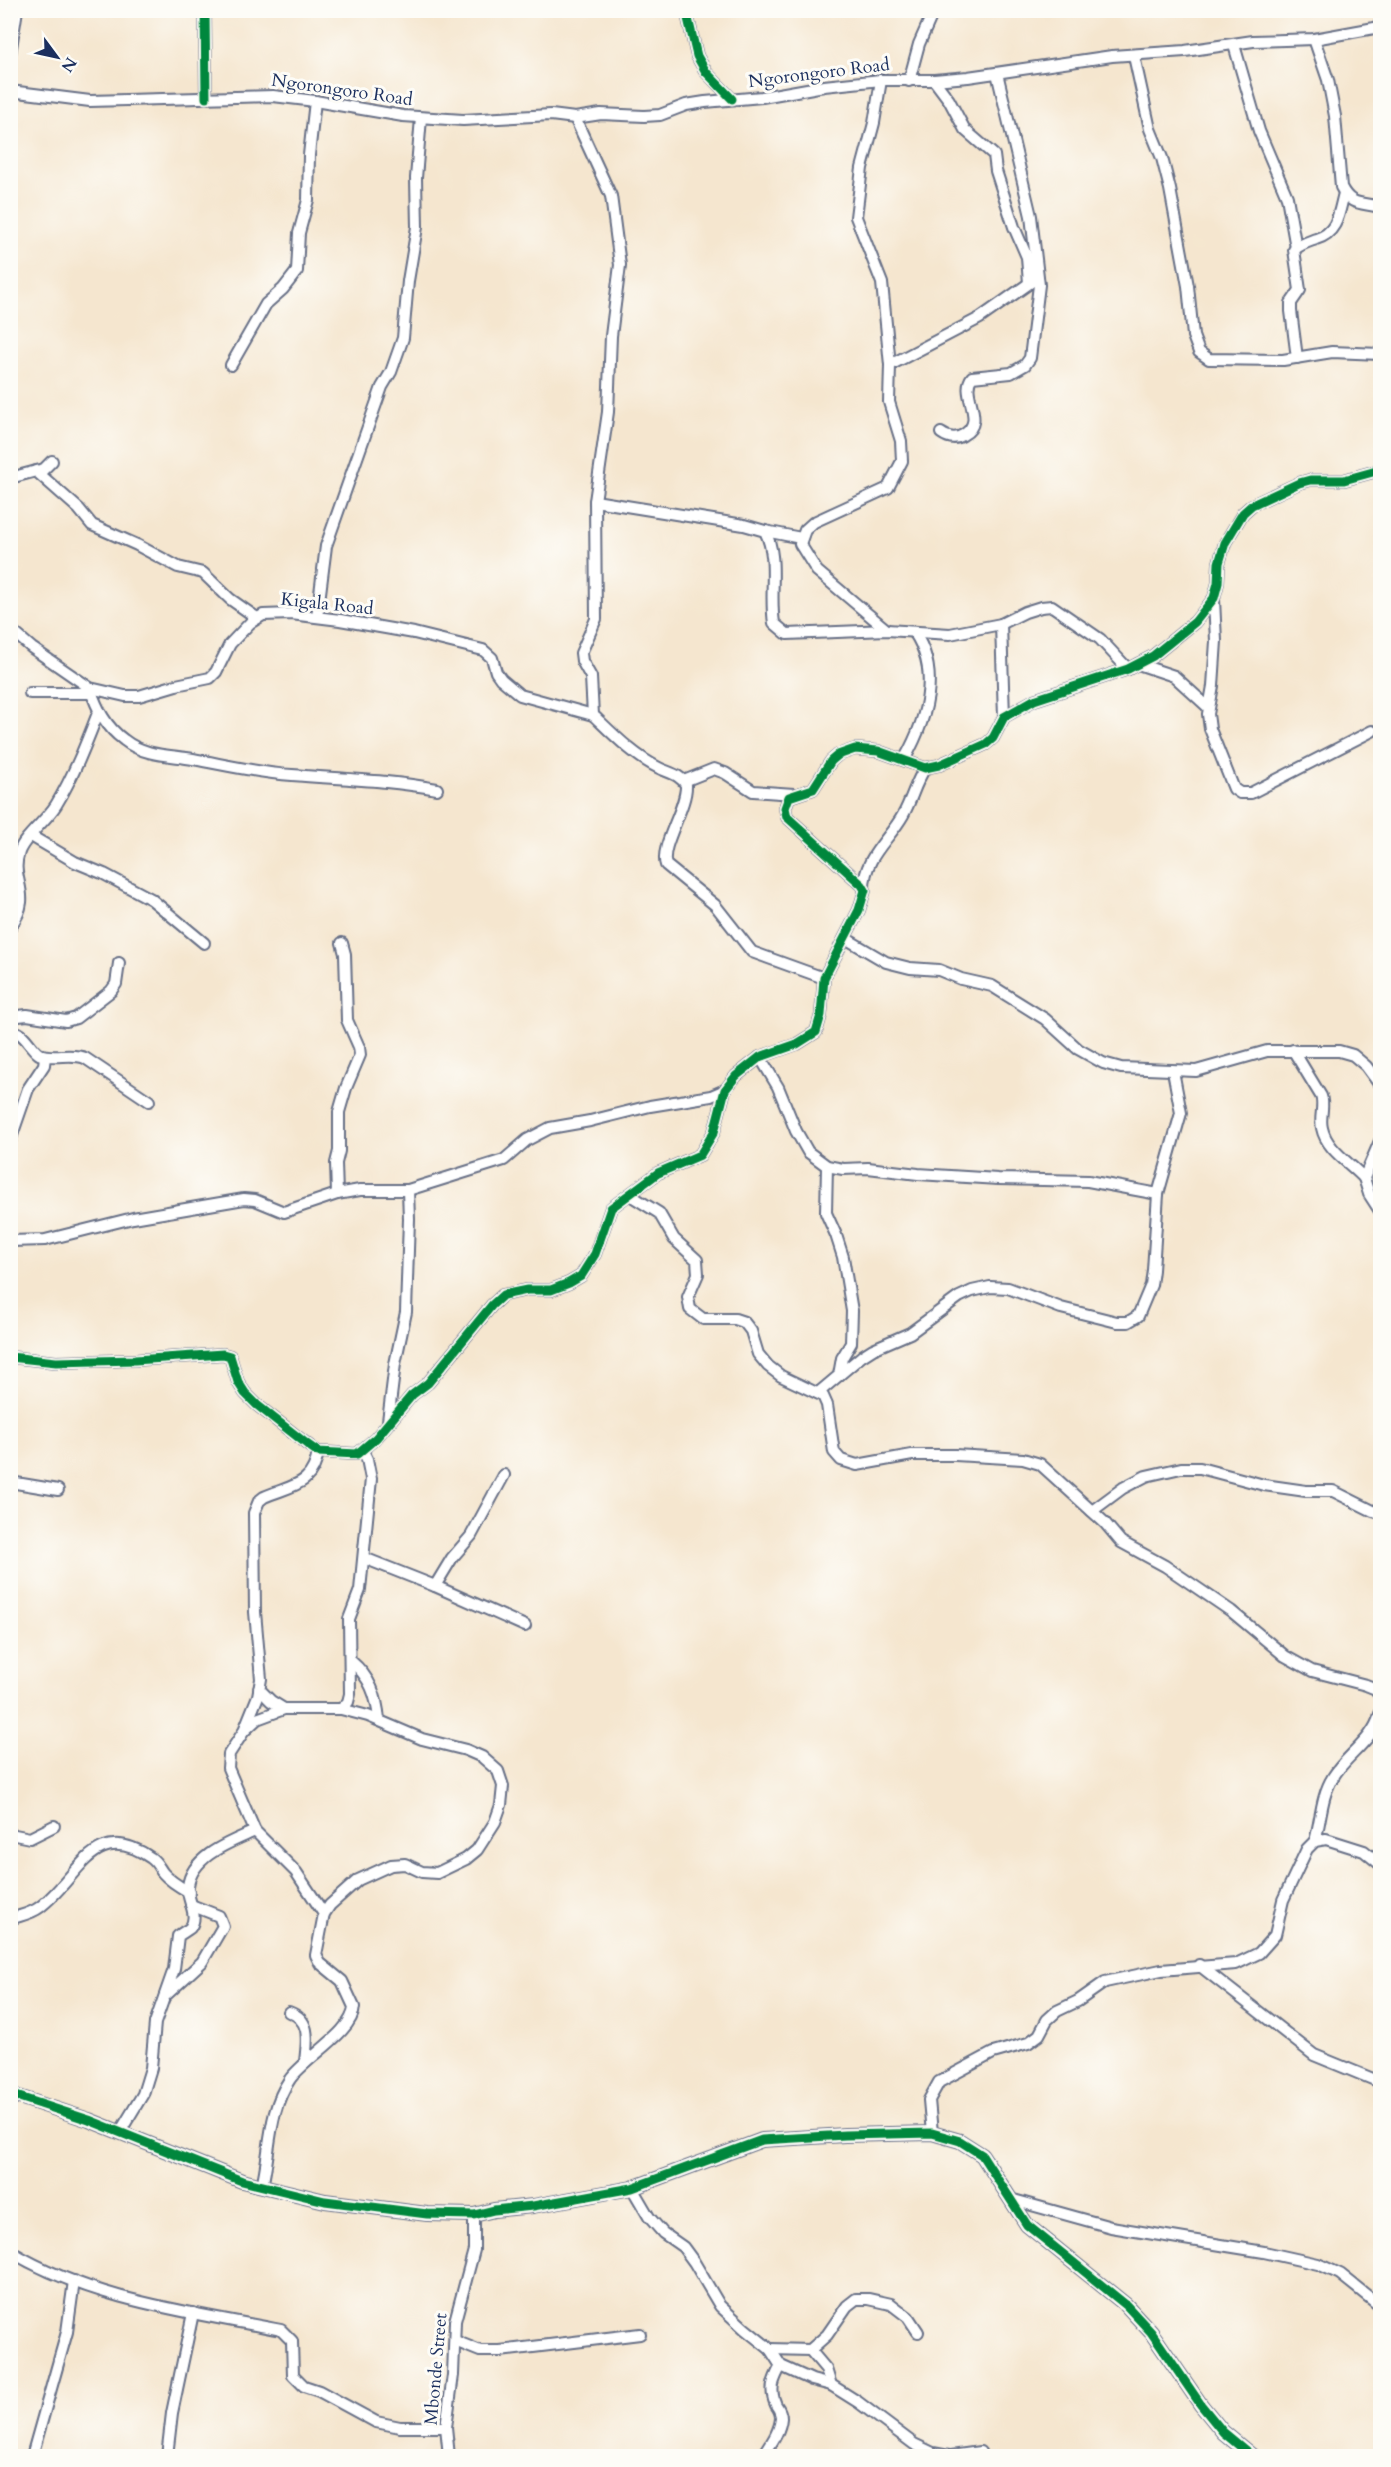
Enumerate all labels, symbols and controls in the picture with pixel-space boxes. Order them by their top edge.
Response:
north arrow [27,27,87,87]
street label: Ngorongoro Road [747,52,892,94]
text: N [56,53,82,77]
street label: Ngorongoro Road [270,68,415,112]
street label: Kigala Road [279,587,375,621]
street label: Mbonde Street [419,2312,453,2426]

